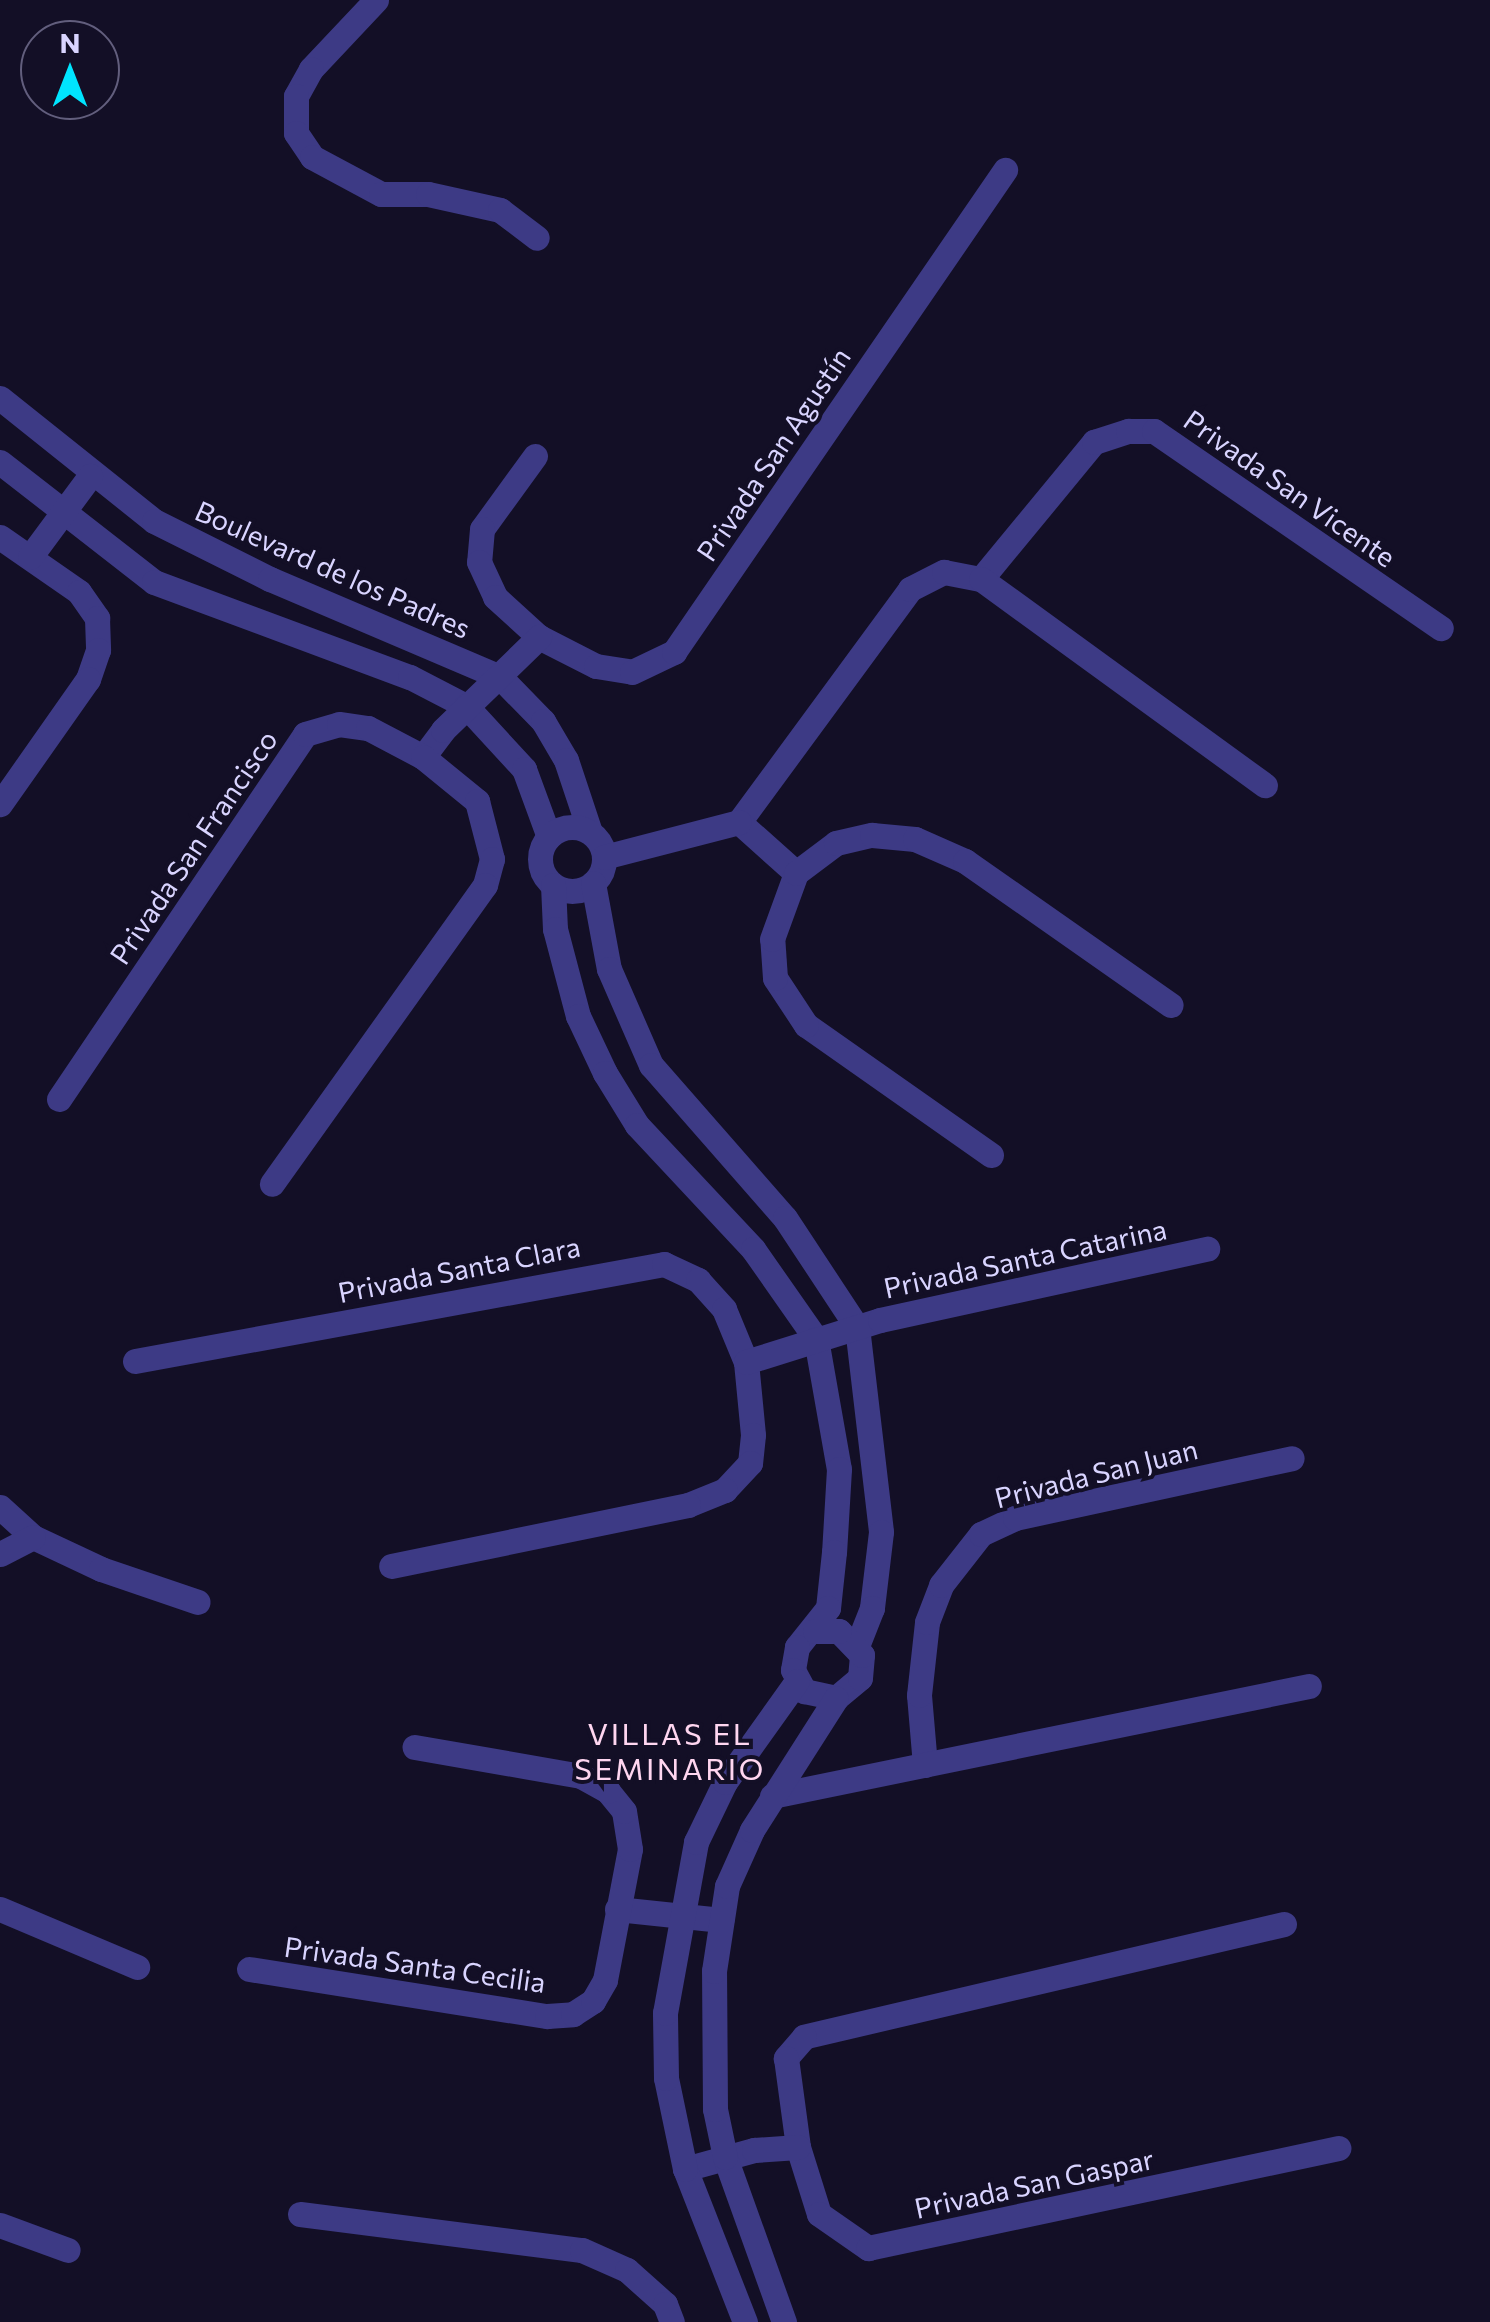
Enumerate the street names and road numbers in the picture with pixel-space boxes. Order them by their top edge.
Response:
street label: Privada San Agustín [689,341,857,567]
street label: Privada San Vicente [1178,402,1402,574]
street label: Boulevard de los Padres [190,493,476,645]
street label: Privada San Francisco [102,724,284,970]
street label: Privada Santa Catarina [880,1212,1170,1304]
street label: Privada Santa Clara [335,1229,583,1309]
street label: Privada San Juan [991,1432,1201,1514]
street label: Privada Santa Cecilia [282,1929,548,1999]
street label: Privada San Gaspar [911,2141,1157,2225]

